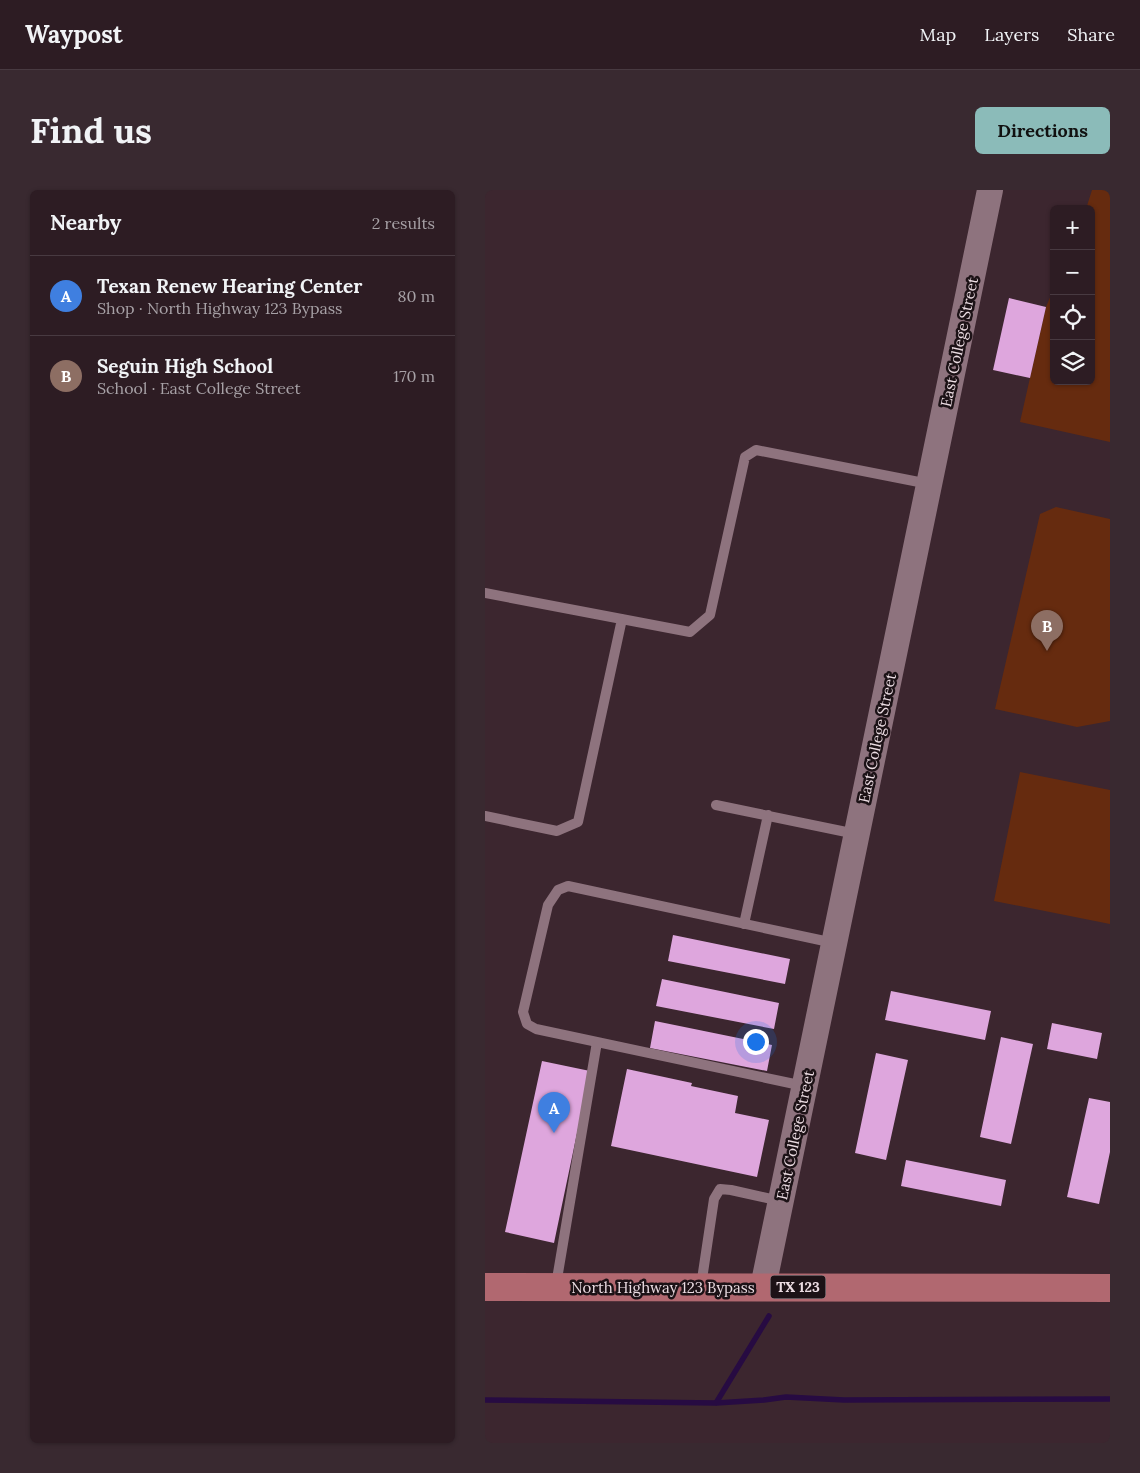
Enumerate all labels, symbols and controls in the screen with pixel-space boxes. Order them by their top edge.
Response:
text: Waypost [25,19,123,50]
text: Map [920,23,956,46]
text: Layers [984,23,1039,46]
text: Share [1067,23,1115,46]
button: Directions [975,107,1110,154]
text: Find us [30,108,152,153]
map controls [1050,205,1095,385]
button: + [1050,205,1095,250]
text: Nearby [50,209,121,236]
text: 2 results [372,213,435,233]
button: − [1050,250,1095,295]
text: Texan Renew Hearing Center [97,274,362,298]
street label: East College Street [936,275,982,409]
text: A [61,286,71,306]
text: 80 m [398,286,435,306]
button: locate [1050,295,1095,340]
text: Shop · North Highway 123 Bypass [97,298,343,318]
button: layers [1050,340,1095,385]
text: Seguin High School [97,354,273,378]
text: B [61,366,71,386]
text: 170 m [393,366,435,386]
text: School · East College Street [97,378,301,398]
pin: B [1031,610,1063,651]
street label: East College Street [854,671,900,805]
your location [743,1029,769,1055]
street label: East College Street [772,1068,818,1202]
pin: A [538,1092,570,1133]
road number: TX 123 [771,1276,825,1298]
street label: North Highway 123 Bypass [571,1278,755,1297]

